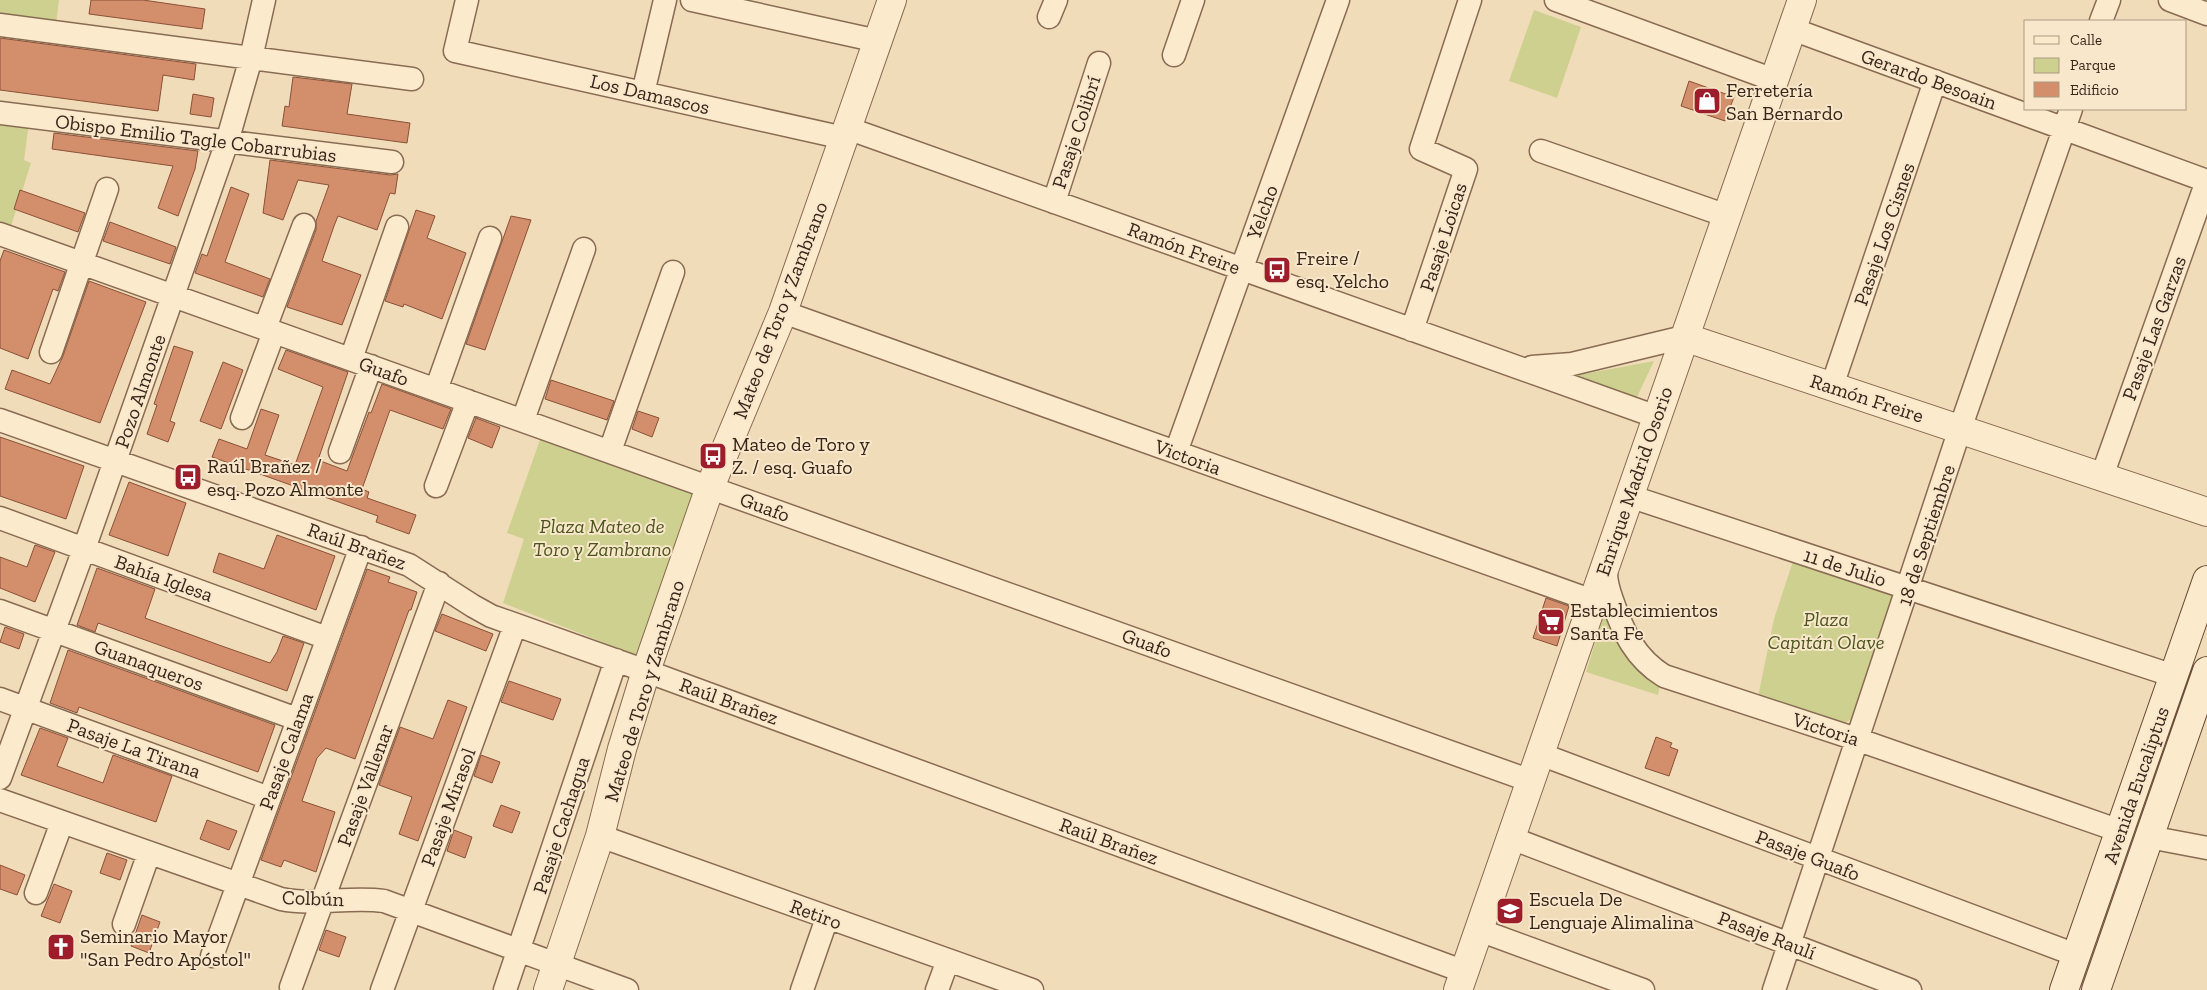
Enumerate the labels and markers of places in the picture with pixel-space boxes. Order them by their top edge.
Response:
place label: Ferretería San Bernardo [1726,78,1843,125]
shop icon: Ferretería San Bernardo [1692,86,1722,116]
place label: Freire / esq. Yelcho [1296,246,1389,293]
bus stop icon: Freire / esq. Yelcho [1262,255,1292,285]
place label: Mateo de Toro y Z. / esq. Guafo [732,432,870,479]
bus stop icon: Mateo de Toro y Z. / esq. Guafo [698,441,728,471]
place label: Raúl Brañez / esq. Pozo Almonte [207,454,363,501]
bus stop icon: Raúl Brañez / esq. Pozo Almonte [173,462,203,492]
place label: Establecimientos Santa Fe [1570,598,1718,645]
supermarket icon: Establecimientos Santa Fe [1536,607,1566,637]
place label: Escuela De Lenguaje Alimalina [1529,887,1694,934]
school or university icon: Escuela De Lenguaje Alimalina [1495,896,1525,926]
place label: Seminario Mayor "San Pedro Apóstol" [80,924,251,971]
church icon: Seminario Mayor "San Pedro Apóstol" [46,932,76,962]

